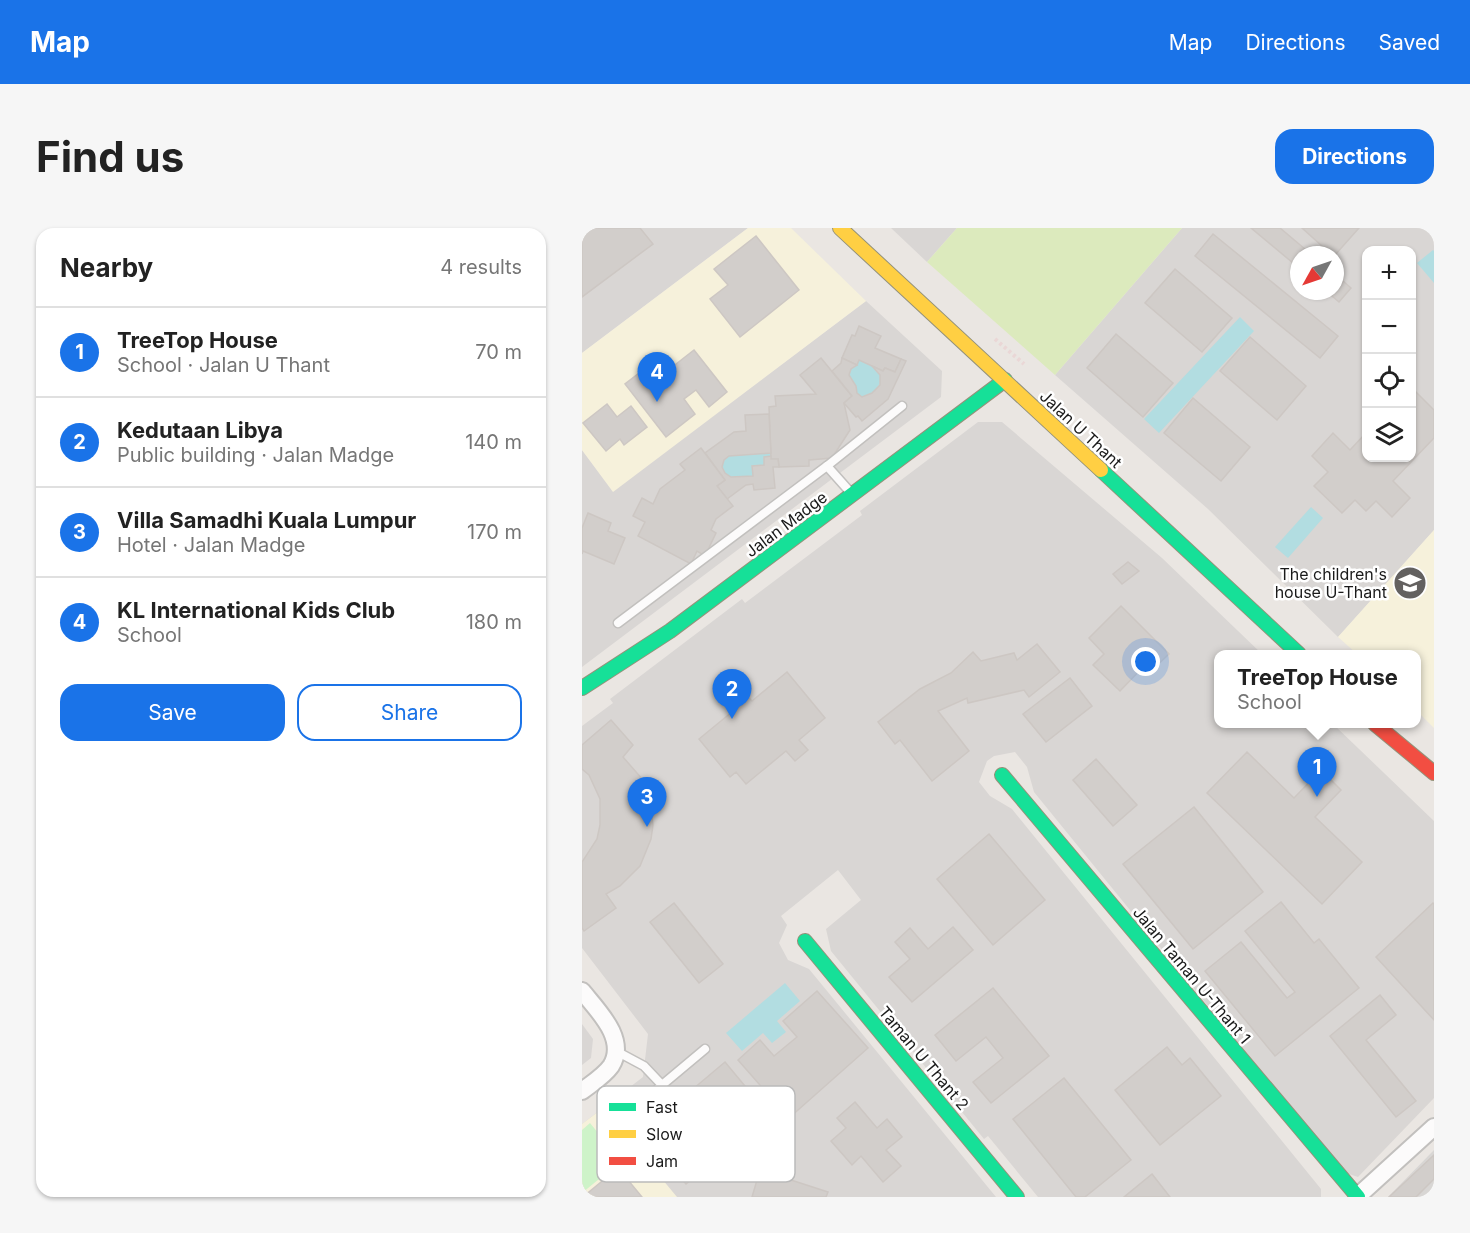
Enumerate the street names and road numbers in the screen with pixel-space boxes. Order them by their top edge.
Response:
street label: Jalan U Thant [1036,386,1126,472]
street label: Jalan Madge [741,487,831,561]
street label: Jalan Taman U-Thant 1 [1129,902,1255,1048]
street label: Taman U Thant 2 [875,1002,973,1114]

